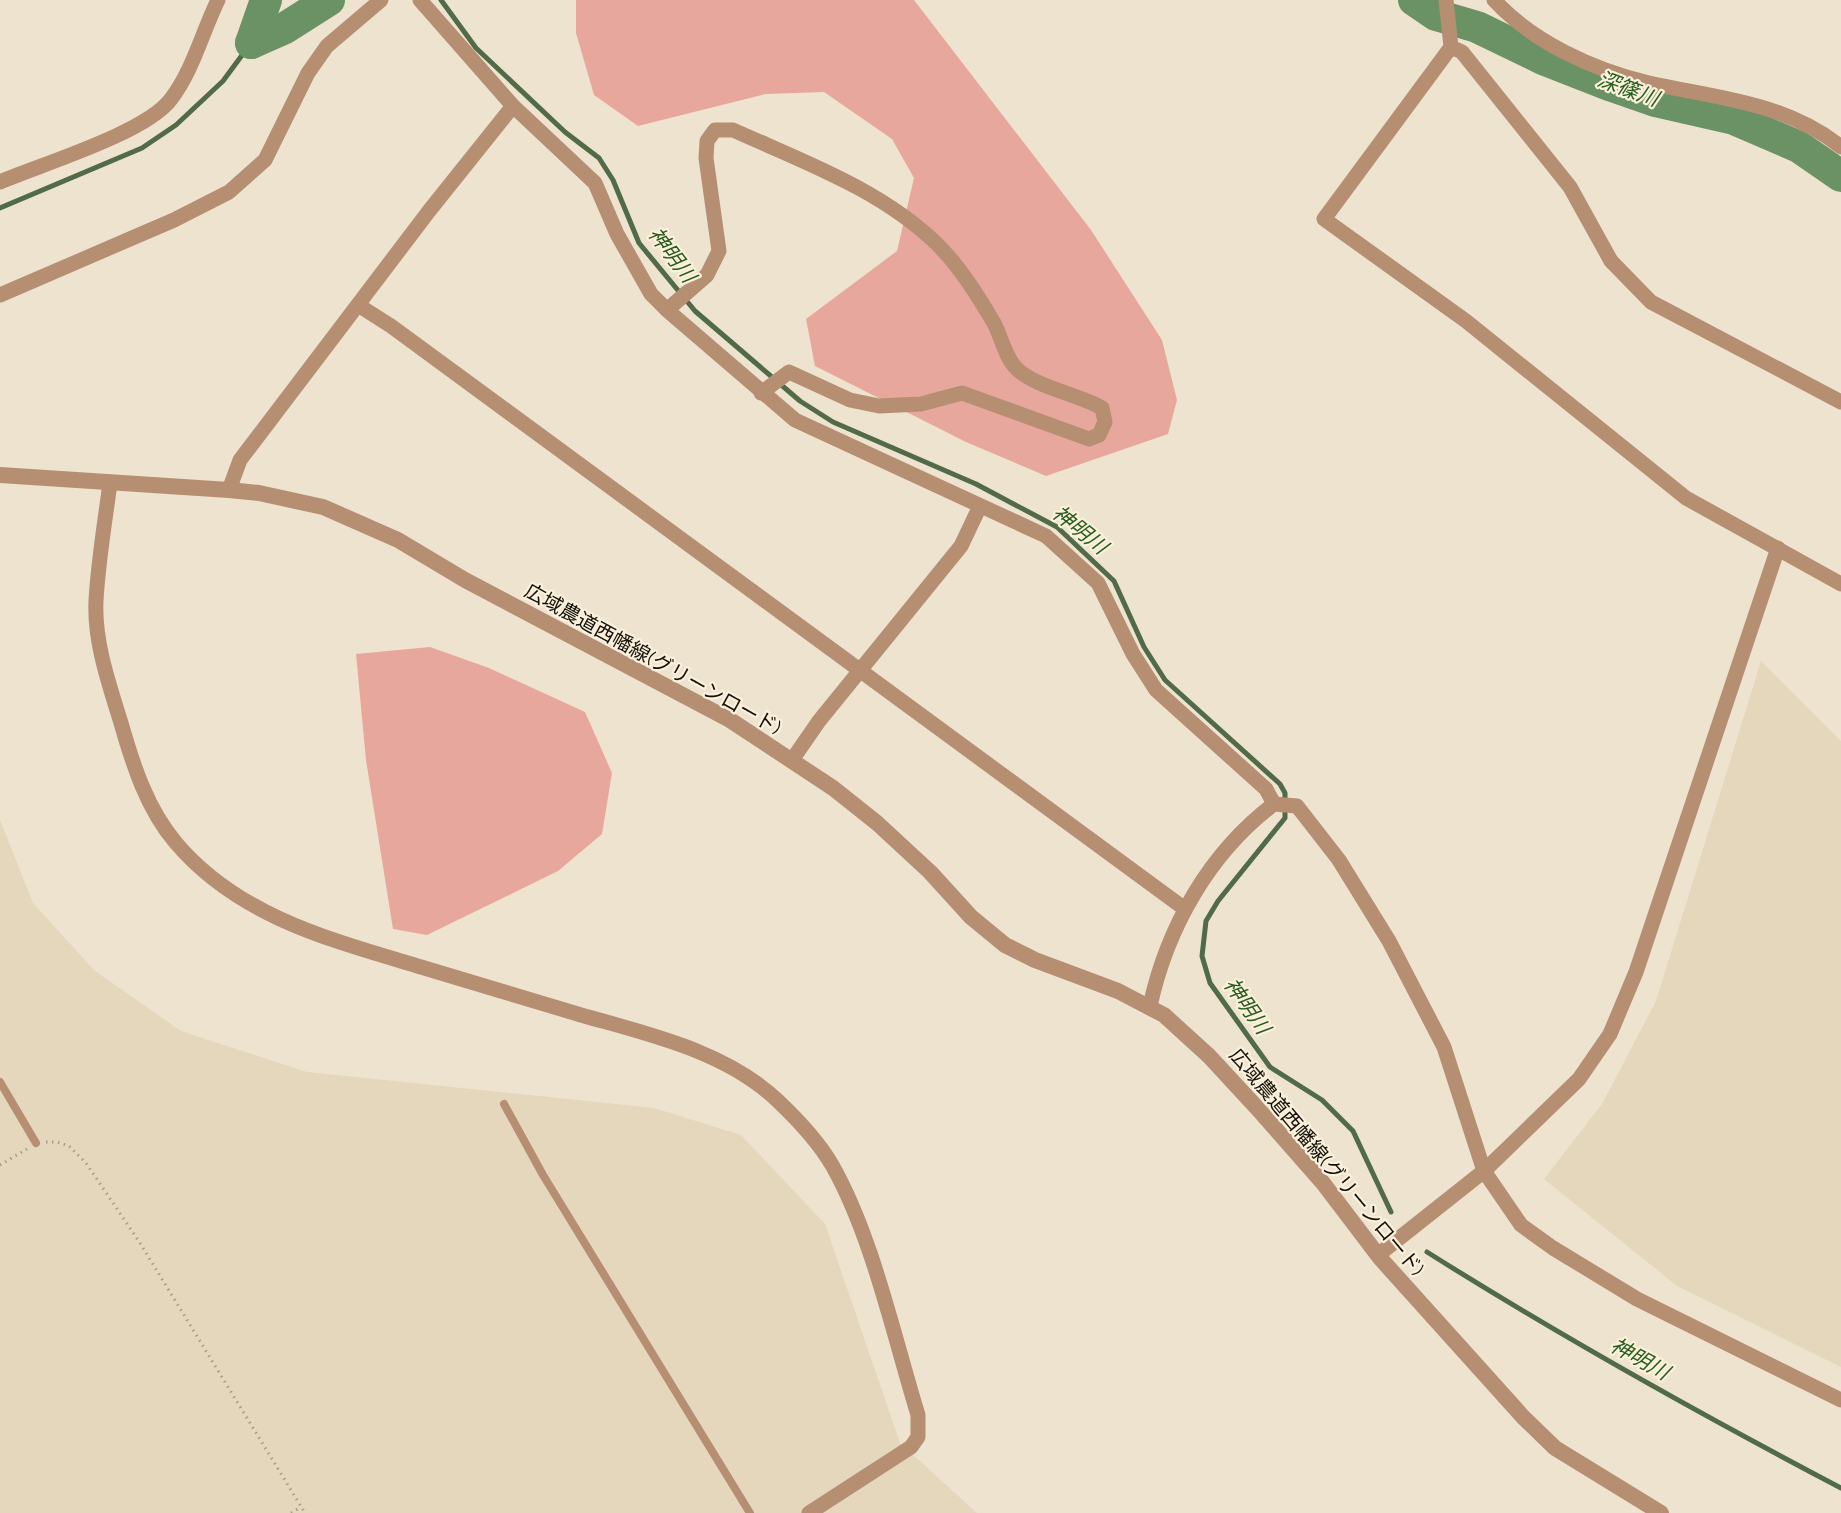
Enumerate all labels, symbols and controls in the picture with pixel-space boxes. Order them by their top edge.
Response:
water label: 深篠川 [1594,66,1664,112]
water label: 神明川 [643,222,703,289]
water label: 神明川 [1048,500,1114,560]
street label: 広域農道西幡線(グリーンロード) [520,578,786,740]
water label: 神明川 [1219,973,1277,1040]
street label: 広域農道西幡線(グリーンロード) [1225,1043,1429,1281]
water label: 神明川 [1607,1332,1676,1386]

